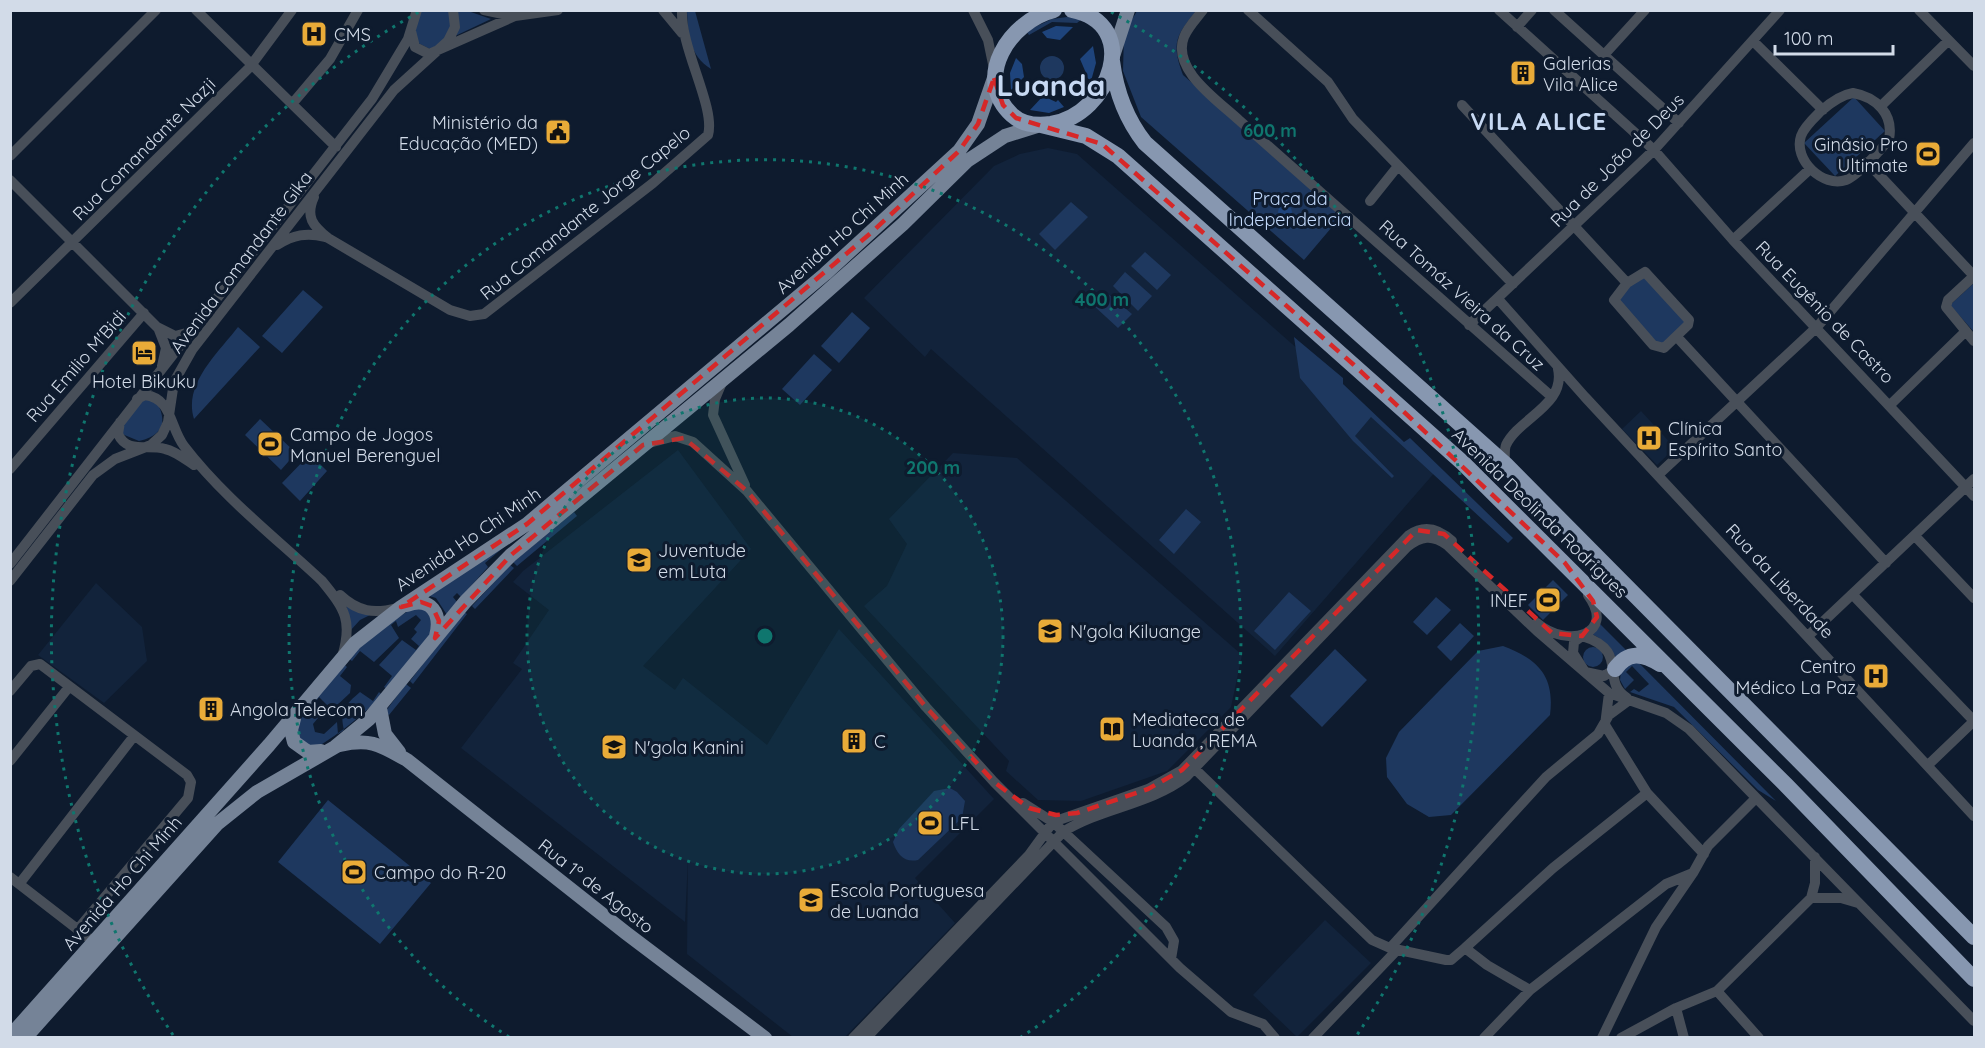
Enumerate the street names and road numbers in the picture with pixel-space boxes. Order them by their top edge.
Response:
street label: Rua Comandante Nazji [68,73,220,225]
street label: Rua de João de Deus [1545,88,1689,232]
street label: Rua Comandante Jorge Capelo [475,121,695,305]
street label: Avenida Comandante Gika [165,166,317,358]
street label: Avenida Ho Chi Minh [771,167,913,299]
street label: Rua Tomáz Vieira da Cruz [1374,215,1550,375]
street label: Rua Eugênio de Castro [1751,236,1899,388]
street label: Rua Emilio M'Bidi [21,305,131,427]
street label: Avenida Deolinda Rodrigues [1447,423,1633,603]
street label: Avenida Ho Chi Minh [391,482,545,596]
street label: Rua da Liberdade [1721,519,1839,643]
street label: Avenida Ho Chi Minh [57,811,187,955]
street label: Rua 1º de Agosto [534,834,658,938]

